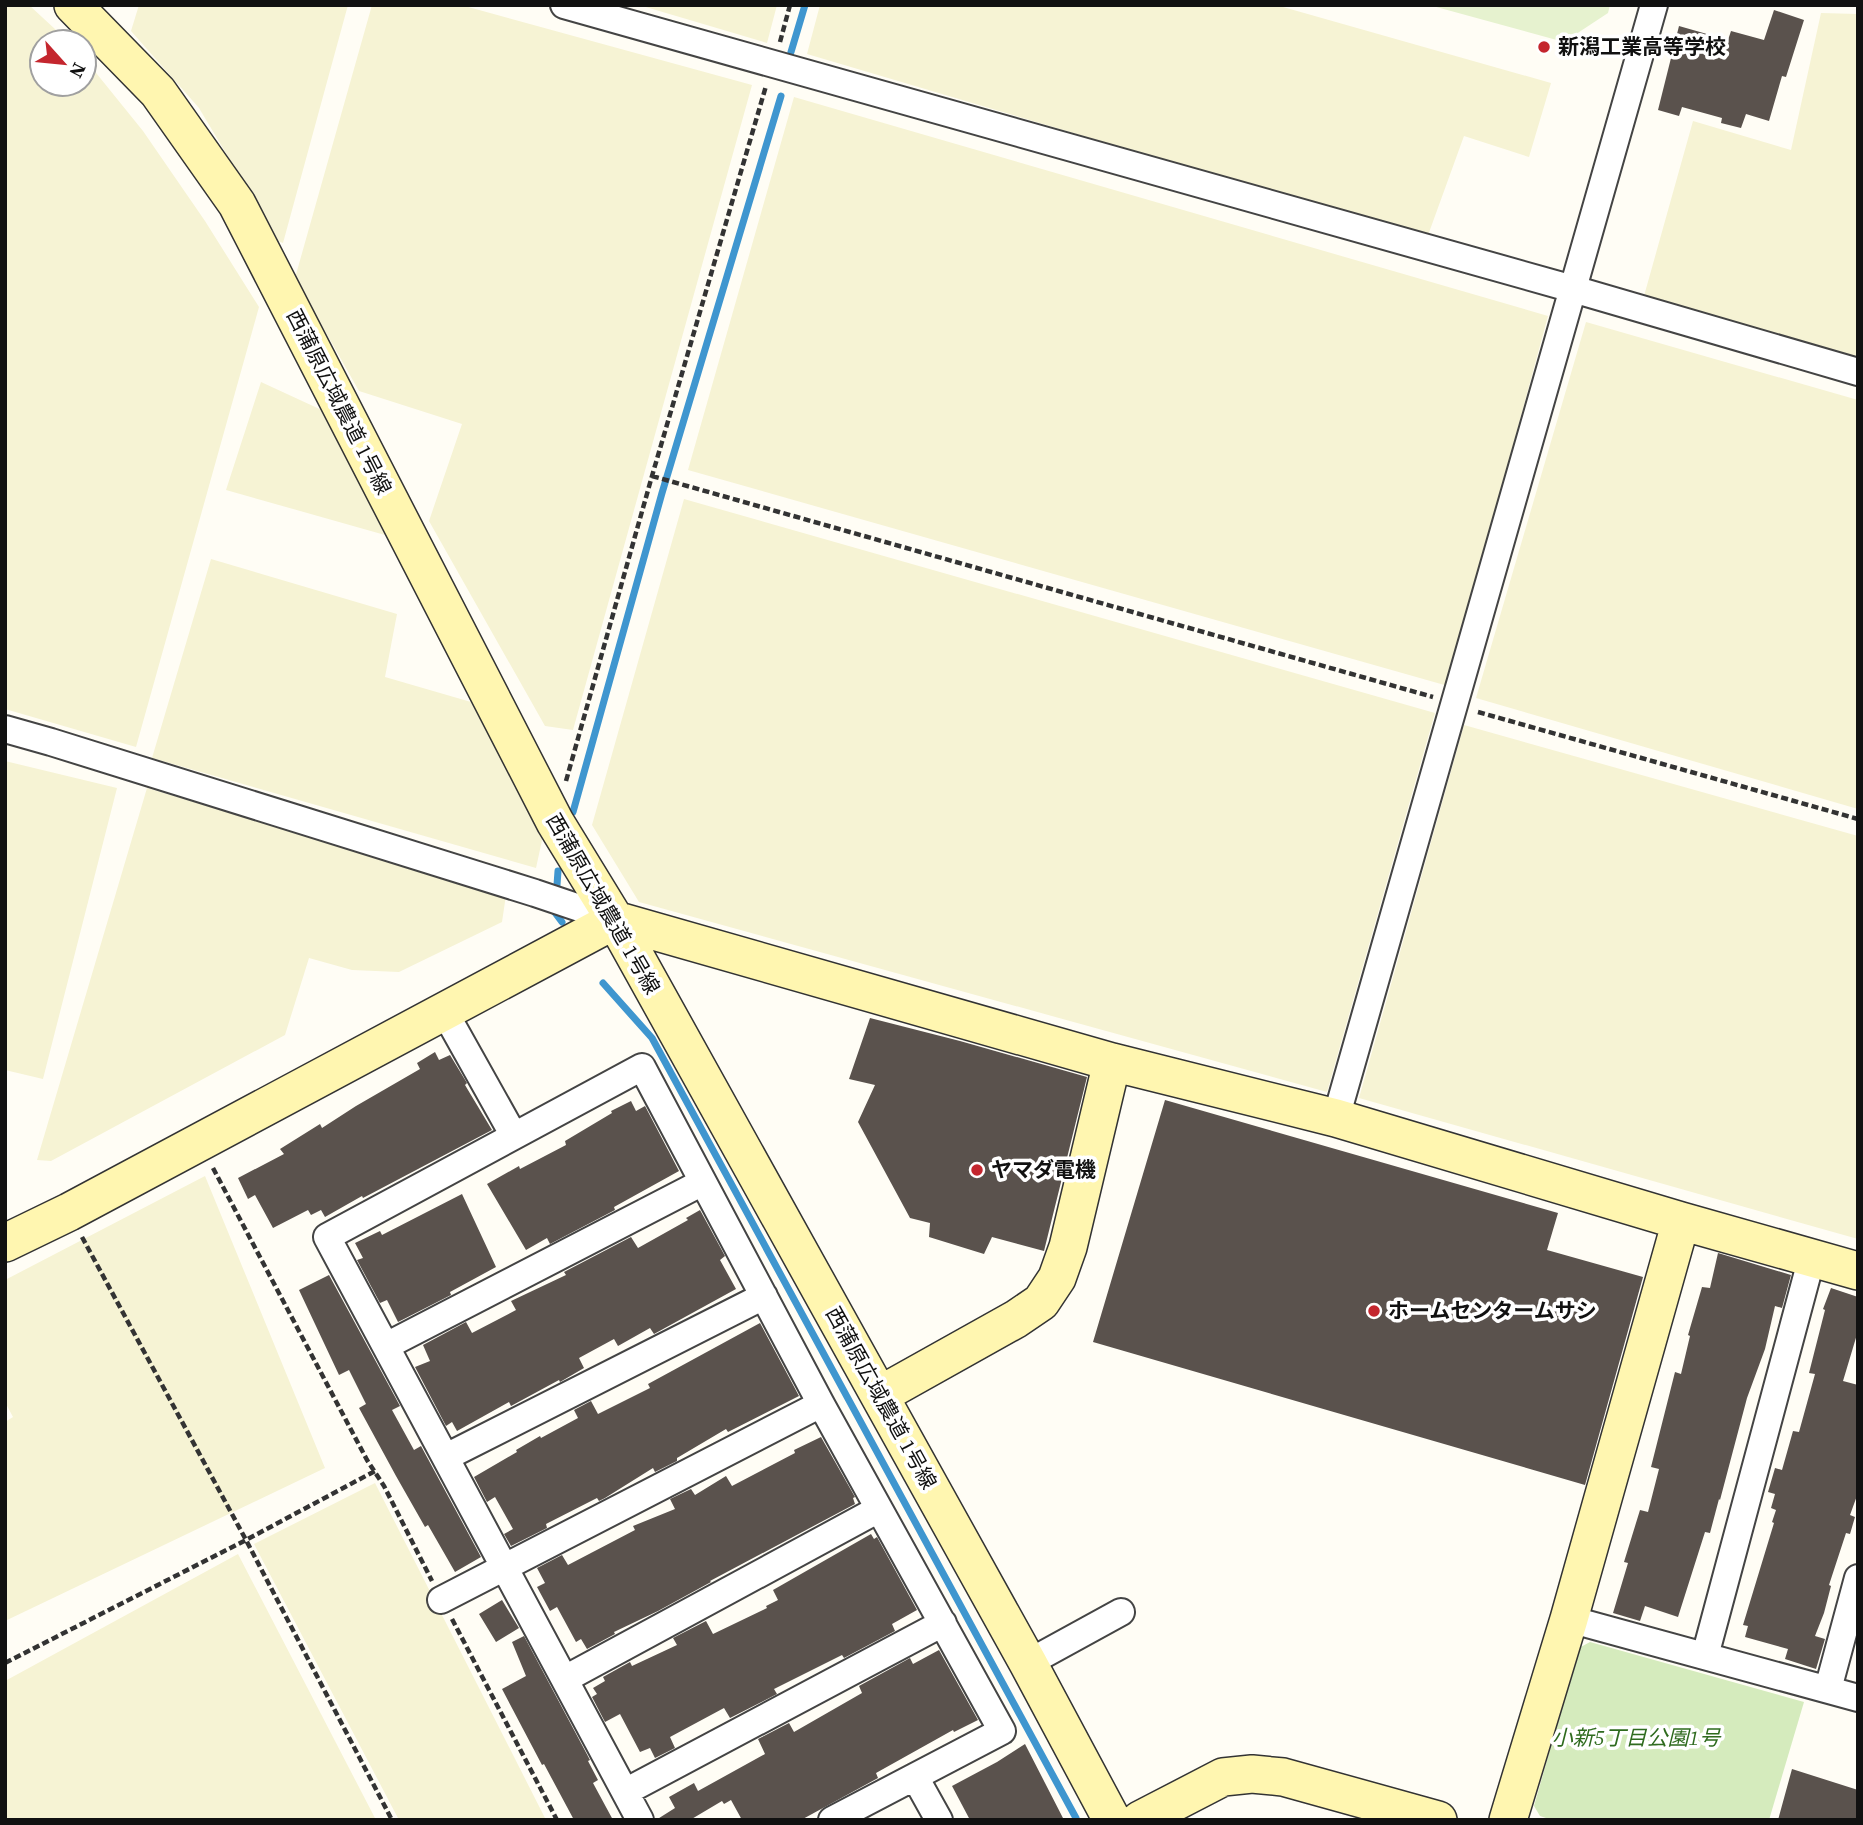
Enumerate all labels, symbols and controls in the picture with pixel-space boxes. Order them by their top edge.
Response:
north arrow [28,28,98,98]
place label: 新潟工業高等学校 [1558,32,1726,61]
marker: 新潟工業高等学校 [1536,39,1552,55]
text: N [63,59,93,83]
street label: 西蒲原広域農道 1号線 [280,304,399,499]
street label: 西蒲原広域農道 1号線 [540,808,667,1000]
place label: ヤマダ電機 [991,1155,1096,1184]
marker: ヤマダ電機 [969,1162,985,1178]
place label: ホームセンタームサシ [1388,1296,1597,1325]
street label: 西蒲原広域農道 1号線 [819,1301,944,1494]
marker: ホームセンタームサシ [1366,1303,1382,1319]
park label: 小新5丁目公園1号 [1552,1723,1722,1752]

